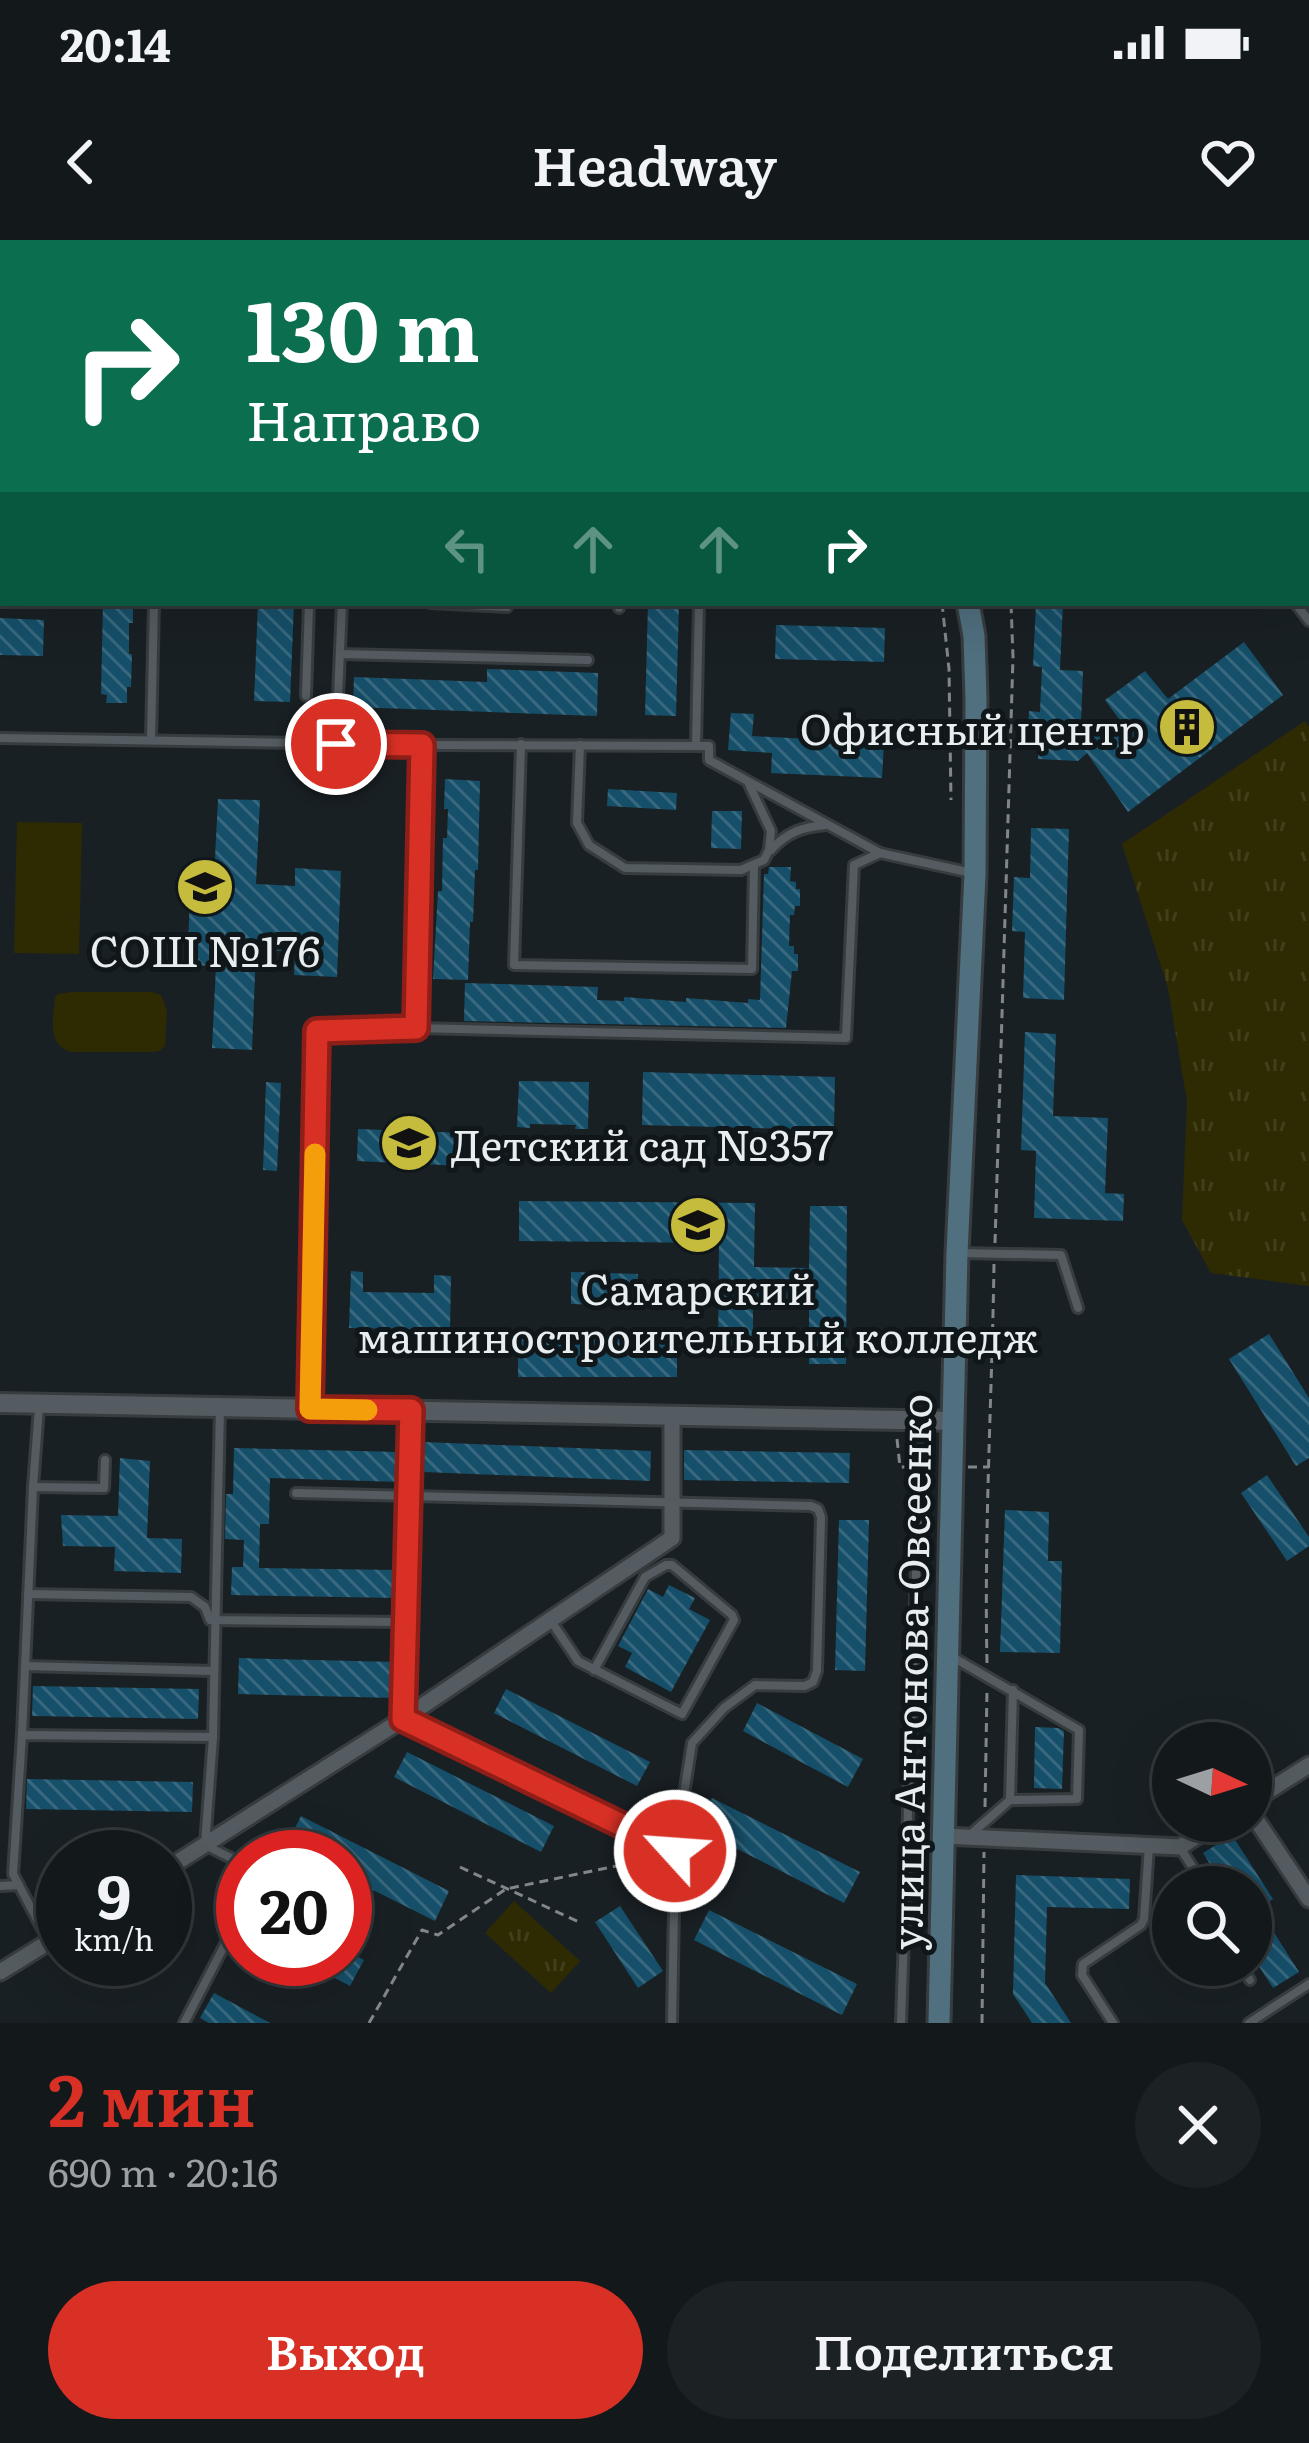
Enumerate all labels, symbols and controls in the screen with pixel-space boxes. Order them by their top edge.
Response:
text: 20:14 [60,9,171,76]
text: Headway [532,122,777,203]
icon: back [48,129,114,195]
icon: heart [1195,129,1261,195]
text: 130 m [246,263,480,388]
icon: right [48,288,204,444]
text: Направо [246,377,481,458]
icon: left [434,516,500,582]
icon: ahead [560,516,626,582]
icon: ahead [686,516,752,582]
icon: right [812,516,878,582]
pin [285,693,387,795]
place label: Офисный центр [800,696,1145,758]
building icon: Офисный центр [1156,696,1218,758]
icon: arrive [303,711,369,777]
school or university icon: СОШ №176 [174,856,236,918]
place label: СОШ №176 [90,918,320,980]
school or university icon: Детский сад №357 [378,1112,440,1174]
place label: Детский сад №357 [451,1112,834,1174]
school or university icon: Самарский машиностроительный колледж [667,1194,729,1256]
place label: Самарский машиностроительный колледж [358,1256,1039,1366]
street label: улица Антонова-Овсеенко [873,1393,945,1951]
north arrow [1152,1722,1272,1842]
map controls [1152,1722,1272,1986]
position arrow [612,1788,738,1914]
speed limit sign: 20 [216,1830,372,1986]
text: 9 [97,1848,131,1937]
button: search [1152,1866,1272,1986]
text: km/h [74,1916,154,1960]
text: 2 мин [48,2042,256,2149]
button: close [1135,2062,1261,2188]
text: 690 m · 20:16 [48,2141,278,2199]
button: Выход [48,2281,643,2419]
button: Поделиться [667,2281,1261,2419]

